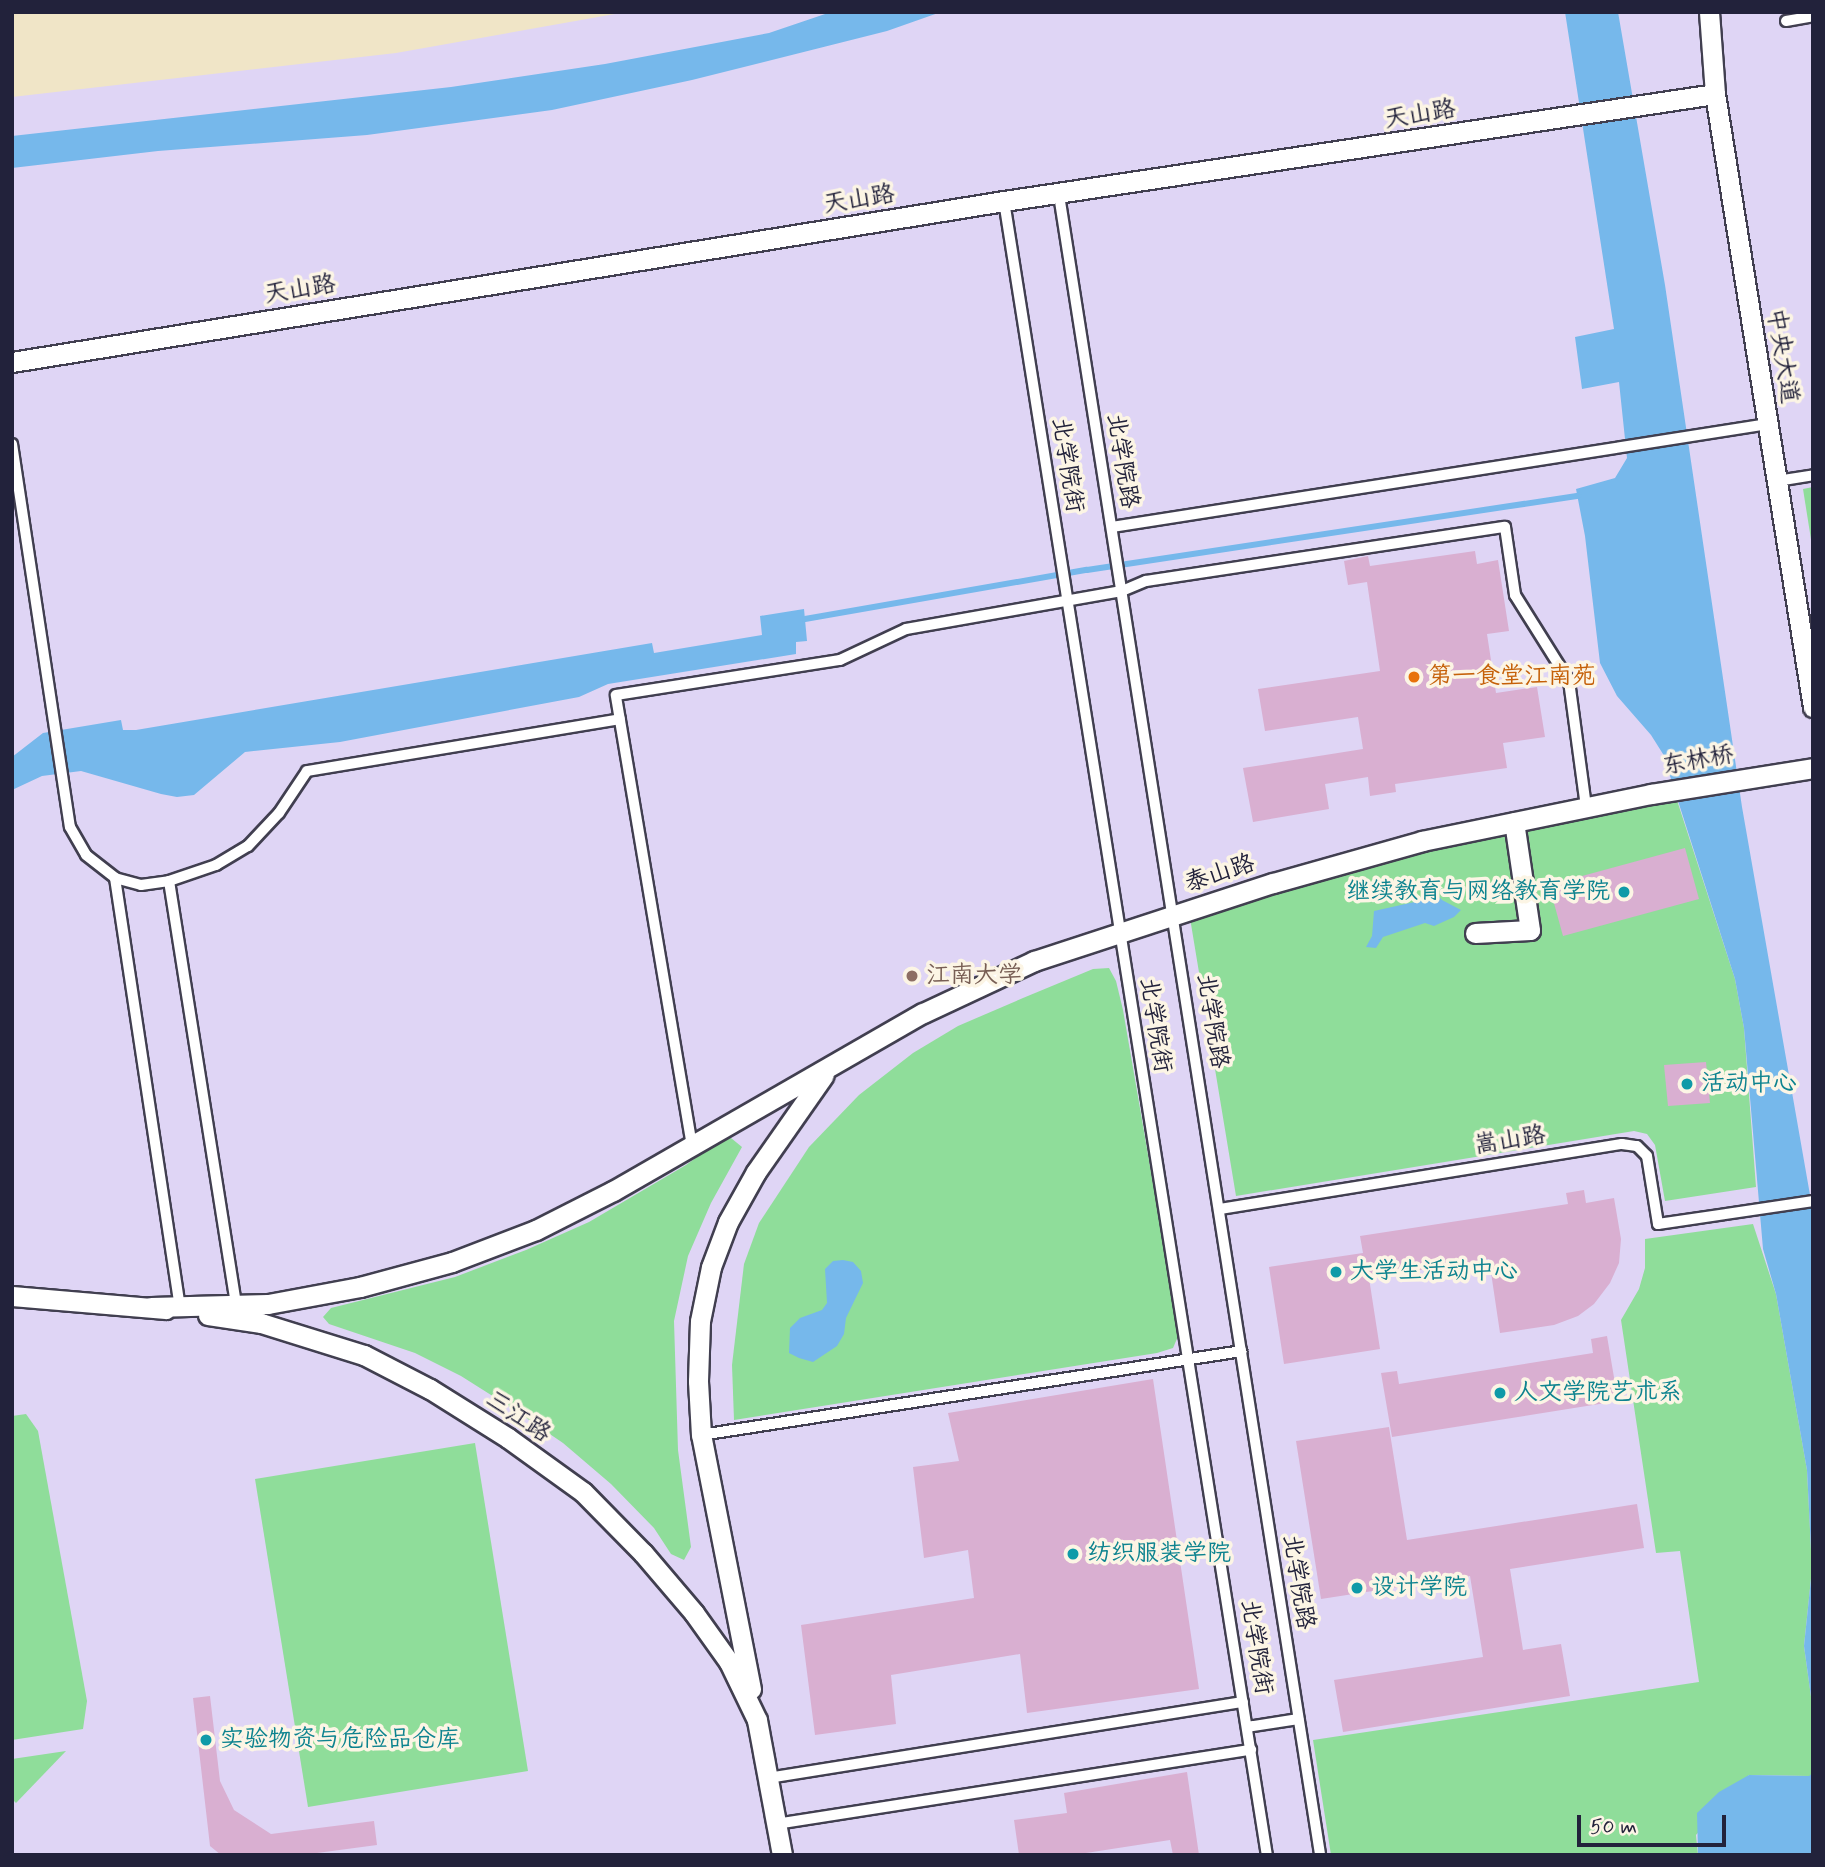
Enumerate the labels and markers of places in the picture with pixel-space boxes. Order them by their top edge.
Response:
place label: 第一食堂江南苑 [1428,663,1596,691]
marker: 第一食堂江南苑 [1406,669,1422,685]
place label: 继续教育与网络教育学院 [1346,878,1610,906]
marker: 继续教育与网络教育学院 [1616,884,1632,900]
place label: 江南大学 [926,962,1022,990]
marker: 江南大学 [904,968,920,984]
place label: 活动中心 [1701,1070,1797,1098]
marker: 活动中心 [1679,1076,1695,1092]
place label: 大学生活动中心 [1350,1258,1518,1286]
marker: 大学生活动中心 [1328,1264,1344,1280]
place label: 人文学院艺术系 [1514,1379,1682,1407]
marker: 人文学院艺术系 [1492,1385,1508,1401]
place label: 纺织服装学院 [1087,1540,1231,1568]
marker: 纺织服装学院 [1065,1546,1081,1562]
place label: 设计学院 [1371,1574,1467,1602]
marker: 设计学院 [1349,1580,1365,1596]
place label: 实验物资与危险品仓库 [220,1726,460,1754]
marker: 实验物资与危险品仓库 [198,1732,214,1748]

